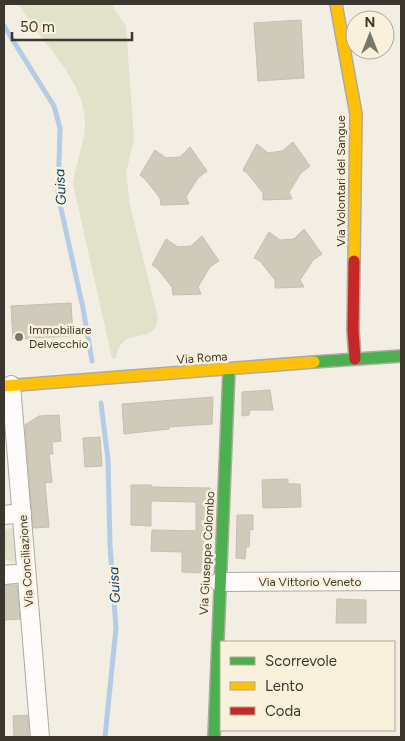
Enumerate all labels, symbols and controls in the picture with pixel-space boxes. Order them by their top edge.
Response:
scale bar [12,10,132,42]
north arrow [345,10,395,60]
text: N [365,14,375,31]
text: 50 m [20,18,55,36]
street label: Via Volontari del Sangue [334,115,348,247]
water label: Guisa [51,168,70,206]
place label: Immobiliare Delvecchio [29,323,92,351]
marker: Immobiliare Delvecchio [13,331,25,343]
street label: Via Roma [176,349,228,367]
street label: Via Giuseppe Colombo [197,491,217,615]
street label: Via Conciliazione [16,514,36,607]
water label: Guisa [105,566,124,604]
street label: Via Vittorio Veneto [258,575,362,589]
legend [220,641,395,731]
text: Scorrevole [265,652,337,670]
text: Lento [265,677,304,695]
text: Coda [265,702,301,720]

